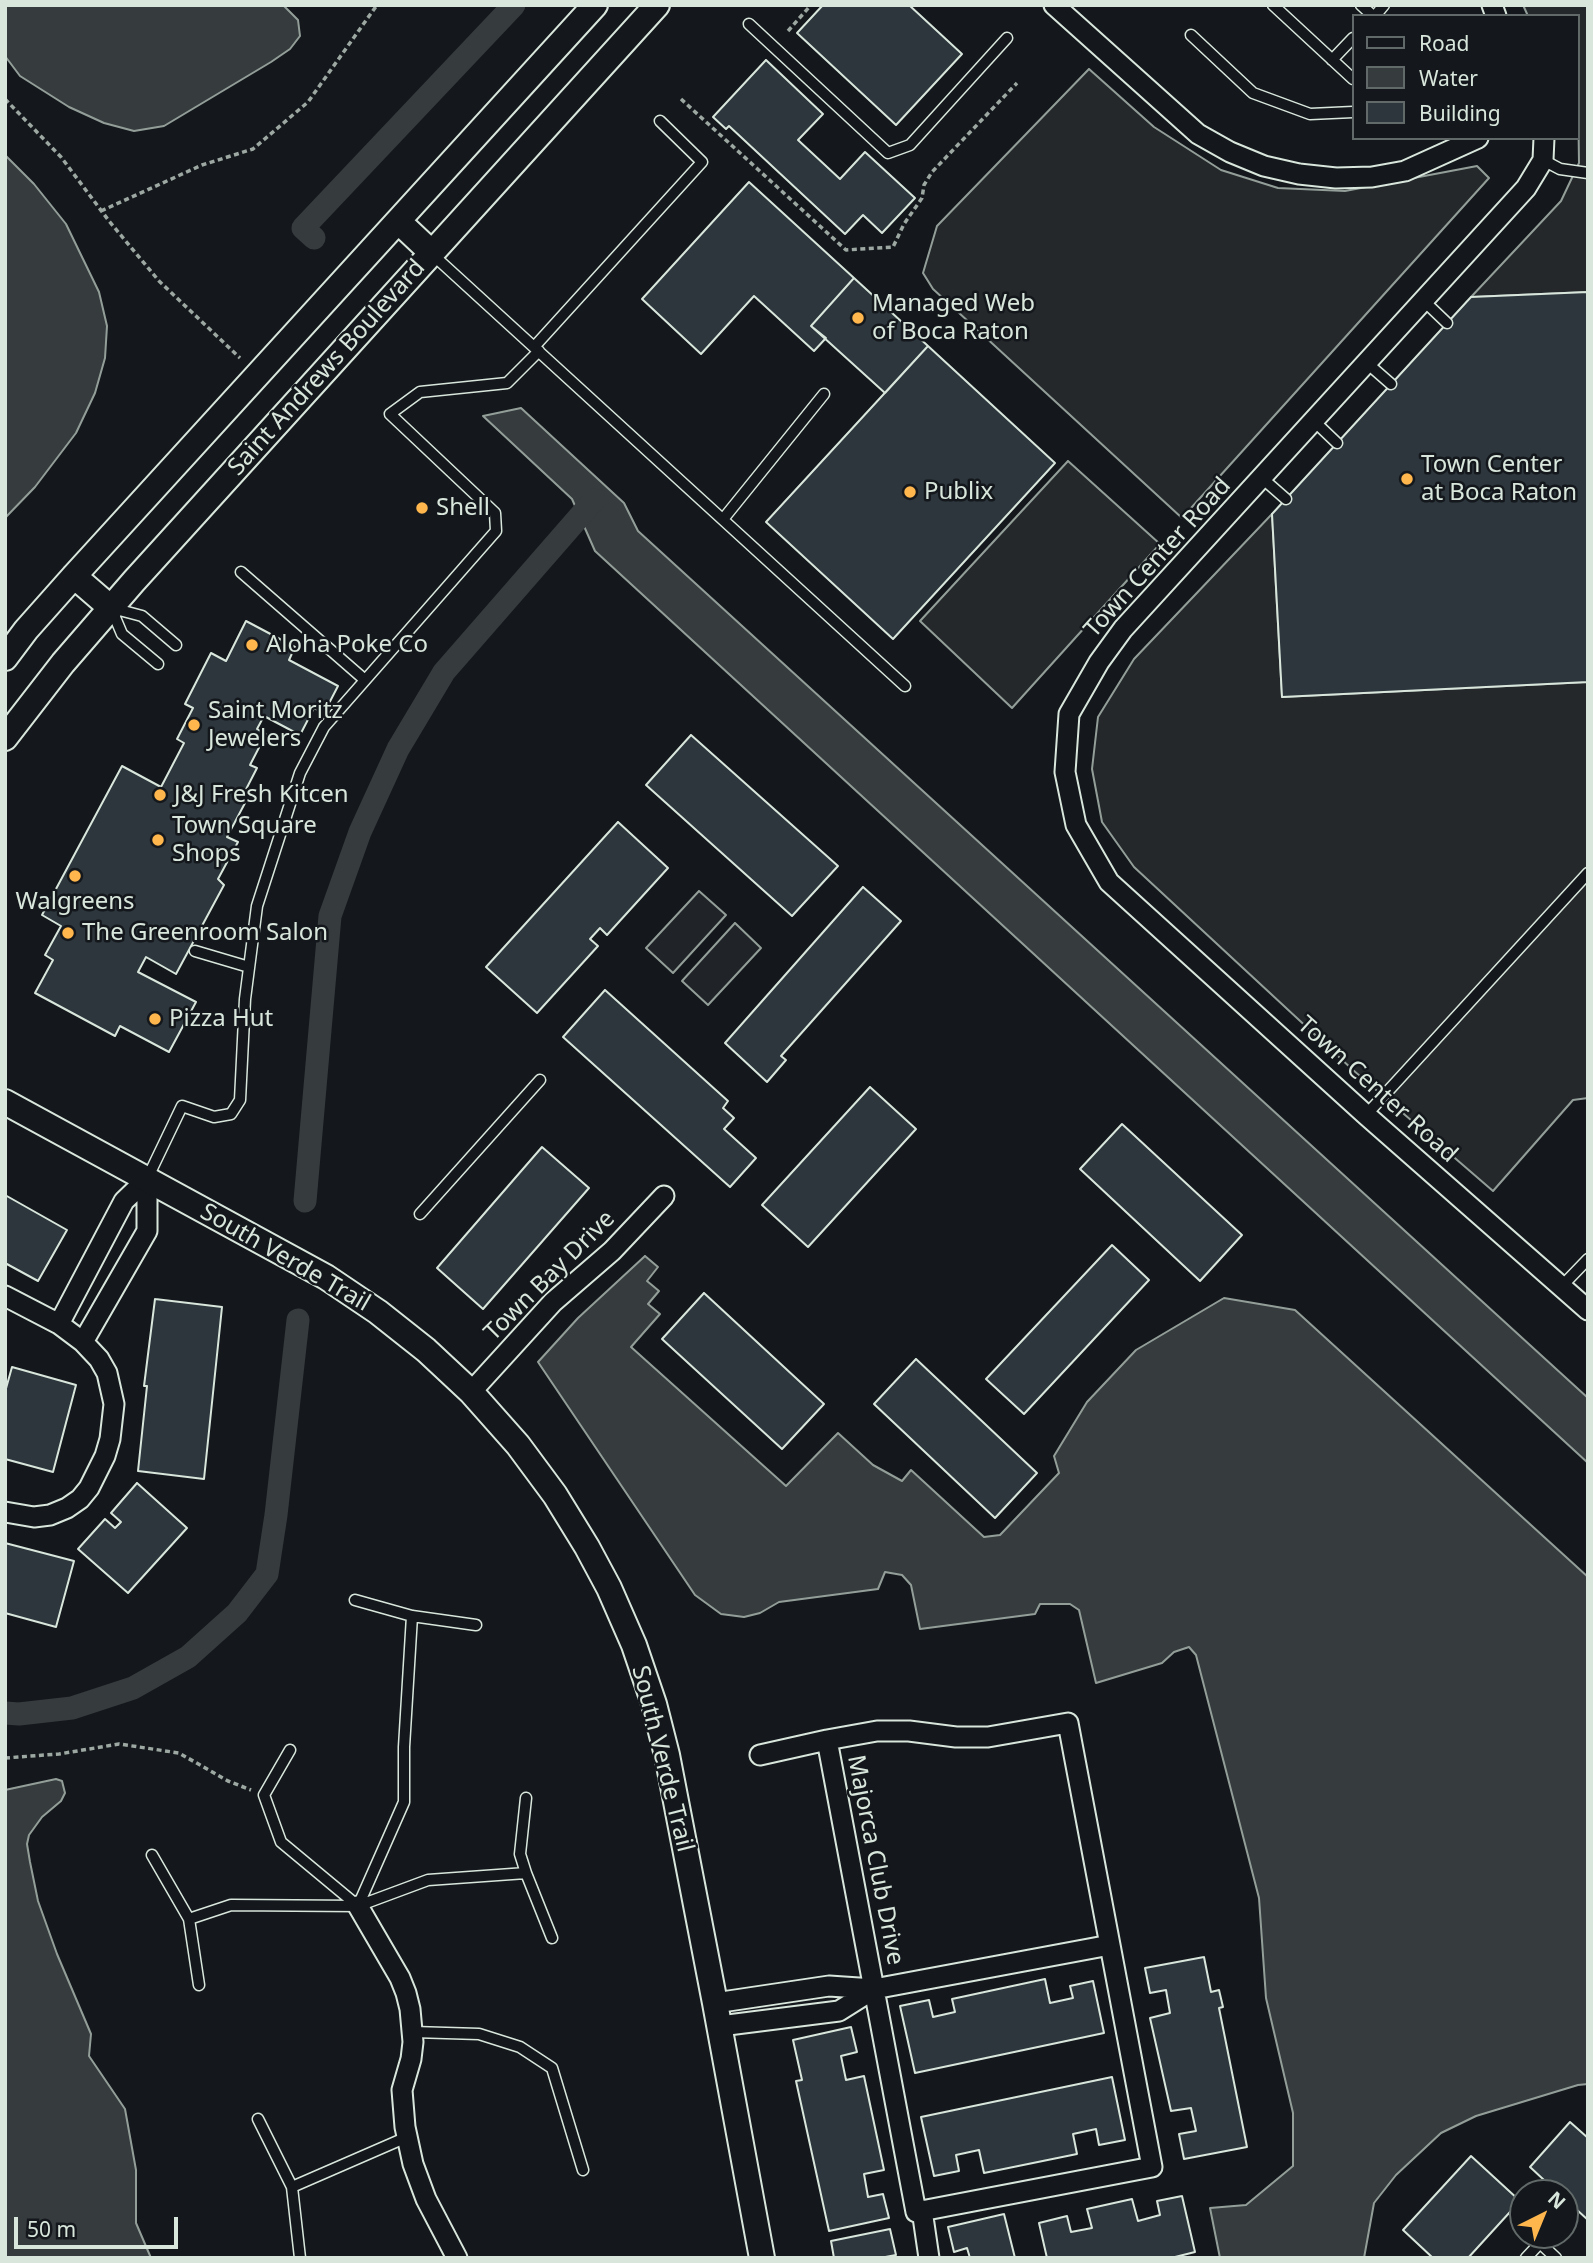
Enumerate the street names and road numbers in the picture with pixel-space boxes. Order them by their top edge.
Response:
street label: Saint Andrews Boulevard [222,254,432,482]
street label: Town Center Road [1079,472,1237,644]
street label: Town Center Road [1291,1011,1463,1169]
street label: South Verde Trail [195,1198,375,1318]
street label: Town Bay Drive [479,1205,621,1347]
street label: South Verde Trail [625,1663,699,1855]
street label: Majorca Club Drive [841,1753,909,1967]

